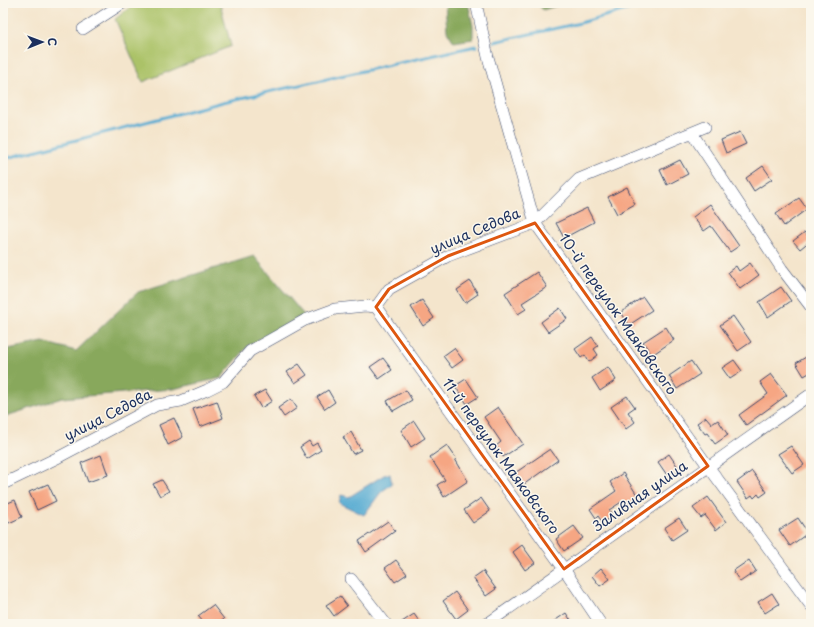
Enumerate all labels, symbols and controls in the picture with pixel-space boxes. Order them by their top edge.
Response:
north arrow [22,22,62,62]
text: С [44,38,61,46]
street label: улица Седова [426,202,523,259]
street label: 10-й переулок Маяковского [554,229,682,399]
street label: 11-й переулок Маяковского [438,373,565,538]
street label: улица Седова [60,383,156,446]
street label: Заливная улица [587,455,692,537]

